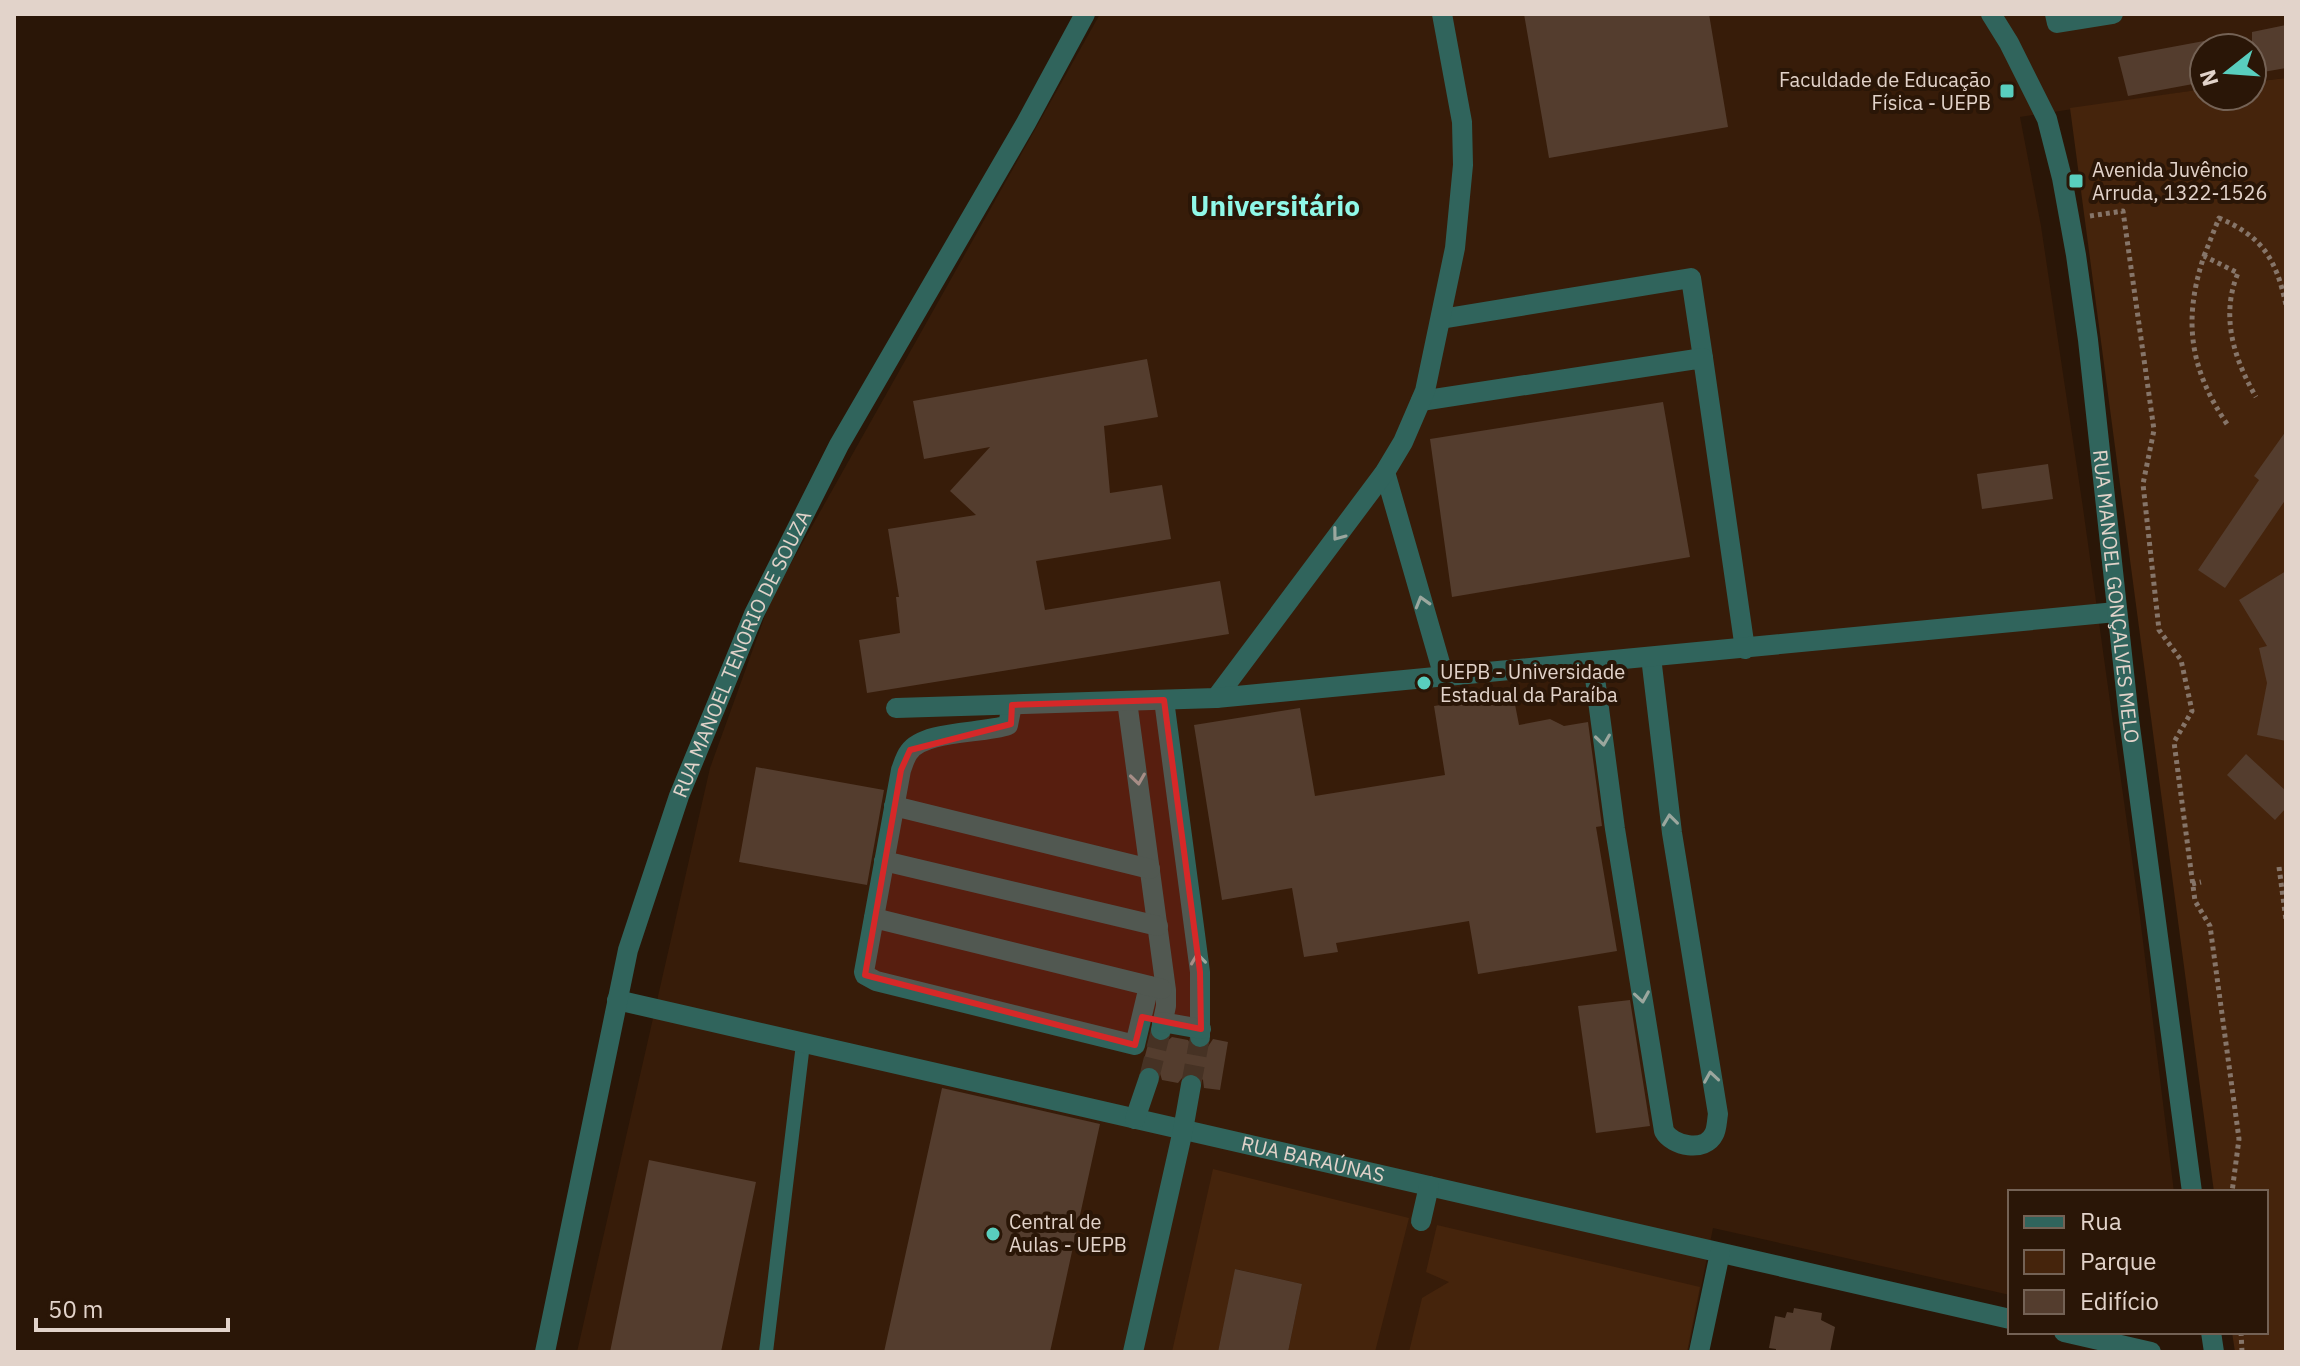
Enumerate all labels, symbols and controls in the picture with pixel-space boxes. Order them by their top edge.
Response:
north arrow [2188,32,2268,112]
place label: Faculdade de Educação Física - UEPB [1779,66,1991,116]
text: N [2192,66,2225,90]
marker: Faculdade de Educação Física - UEPB [1998,82,2016,100]
place label: Avenida Juvêncio Arruda, 1322-1526 [2092,156,2267,206]
marker: Avenida Juvêncio Arruda, 1322-1526 [2067,172,2085,190]
district label: Universitário [1190,187,1360,224]
street label: RUA MANOEL GONÇALVES MELO [2087,448,2146,745]
street label: RUA MANOEL TENORIO DE SOUZA [666,505,817,802]
one-way arrow [1334,526,1348,540]
one-way arrow [1415,595,1432,609]
place label: UEPB - Universidade Estadual da Paraíba [1440,658,1625,708]
marker: UEPB - Universidade Estadual da Paraíba [1415,674,1433,692]
one-way arrow [1594,733,1611,747]
one-way arrow [1129,772,1146,785]
one-way arrow [1662,813,1679,826]
one-way arrow [1190,952,1207,966]
one-way arrow [1633,990,1650,1004]
one-way arrow [1704,1070,1721,1083]
street label: RUA BARAÚNAS [1239,1129,1388,1188]
legend [2008,1190,2268,1334]
text: Rua [2080,1205,2122,1237]
place label: Central de Aulas - UEPB [1009,1208,1127,1258]
marker: Central de Aulas - UEPB [984,1225,1002,1243]
text: Parque [2080,1245,2157,1277]
scale bar [36,1282,228,1332]
text: Edifício [2080,1285,2159,1317]
text: 50 m [48,1293,103,1325]

